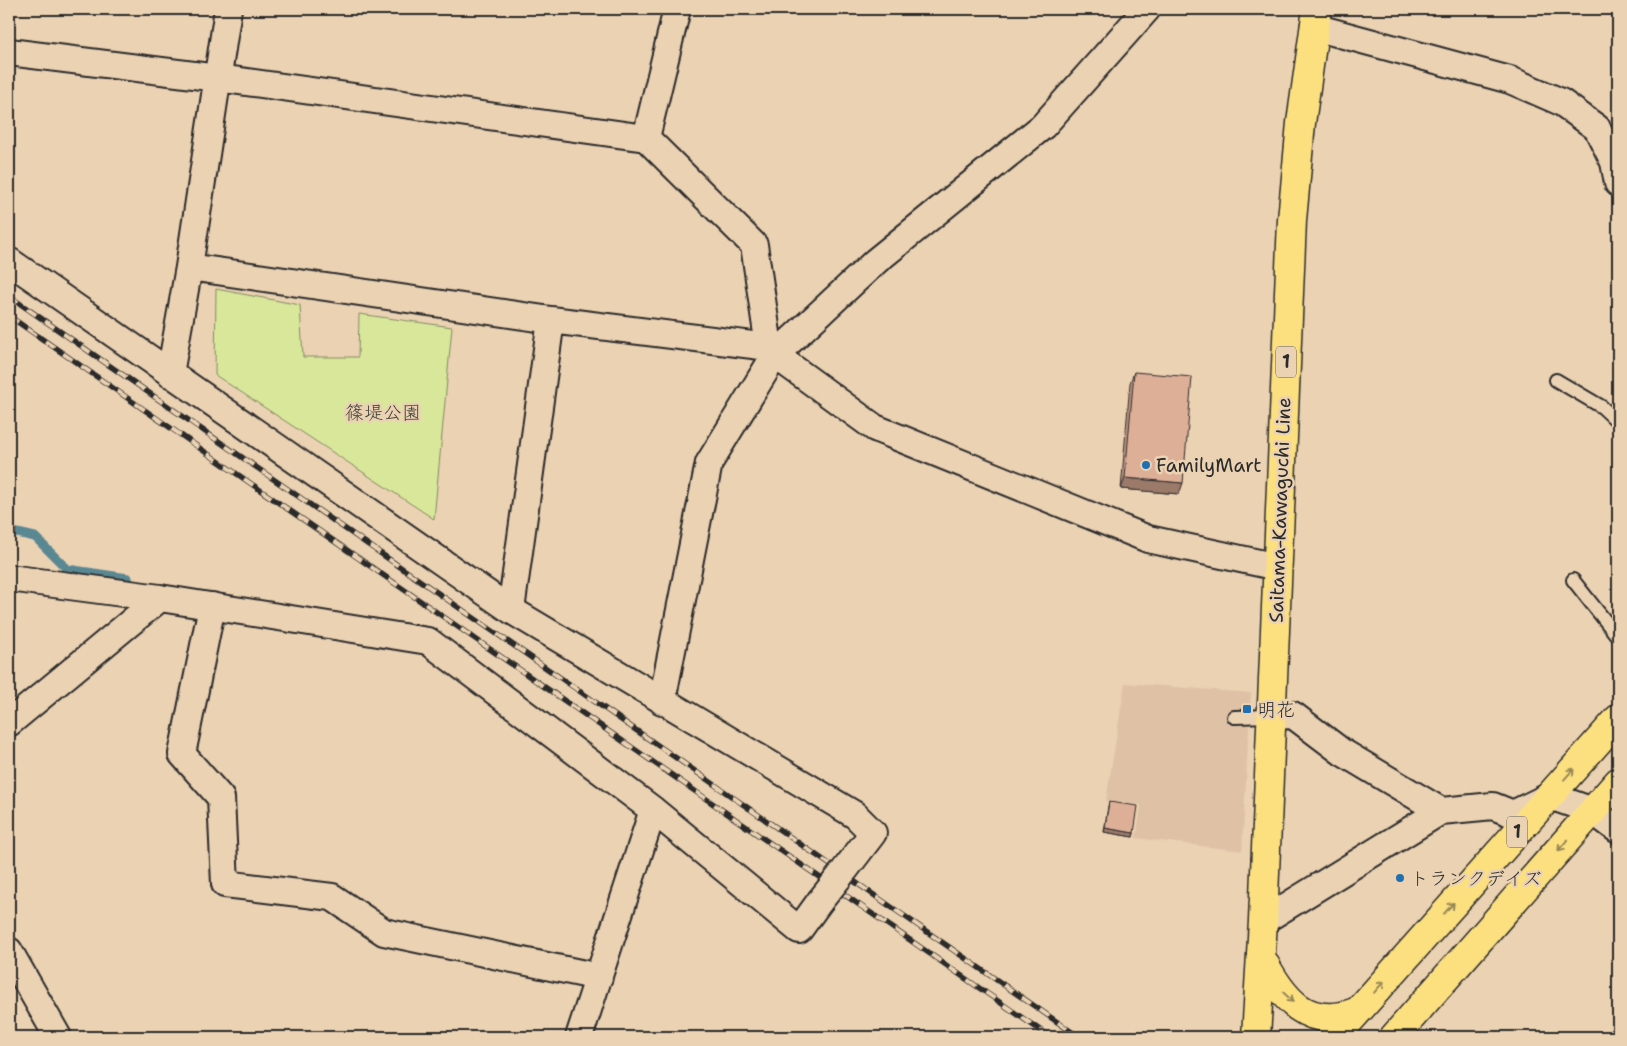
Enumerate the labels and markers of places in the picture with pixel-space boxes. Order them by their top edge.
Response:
place label: FamilyMart [1156,453,1262,478]
marker: FamilyMart [1140,459,1152,471]
place label: 明花 [1257,697,1295,722]
marker: 明花 [1241,703,1253,715]
place label: トランクデイズ [1410,866,1541,891]
marker: トランクデイズ [1394,872,1406,884]

